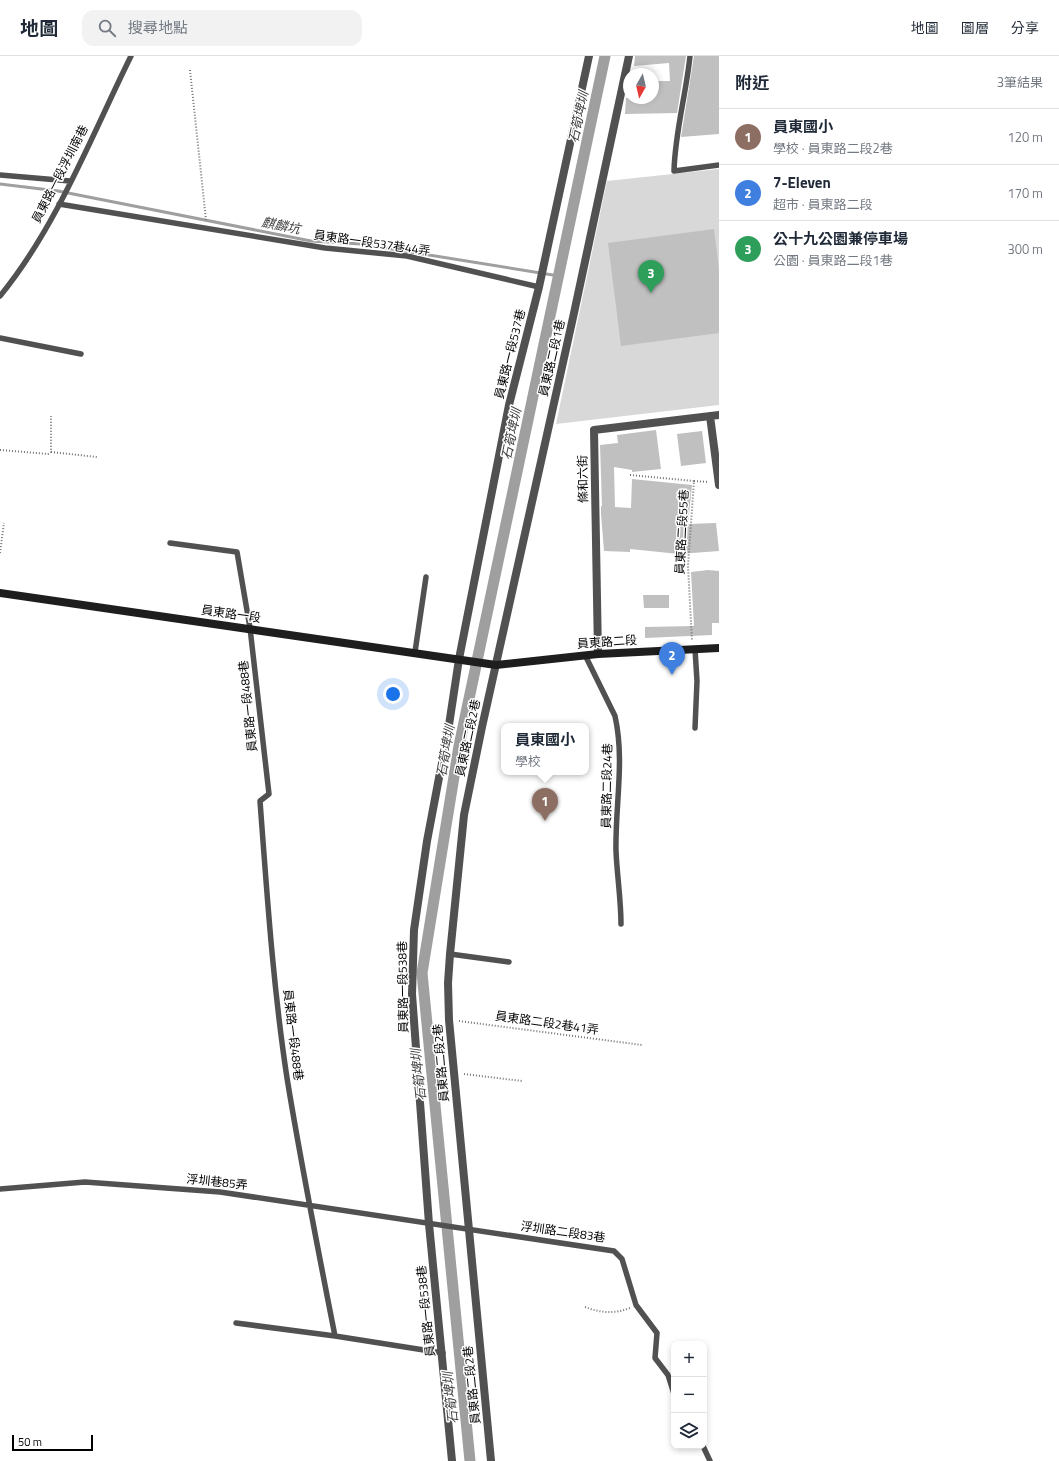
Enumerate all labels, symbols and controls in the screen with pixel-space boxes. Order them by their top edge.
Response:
search box [82,10,362,46]
text: 地圖 [20,13,58,42]
text: 搜尋地點 [128,16,188,39]
icon: search [96,17,118,39]
text: 地圖 [911,17,939,38]
text: 圖層 [961,17,989,38]
text: 分享 [1011,17,1039,38]
north arrow [623,68,659,104]
text: 附近 [735,70,769,96]
text: 3筆結果 [997,72,1043,92]
water label: 石筍埤圳 [563,88,594,145]
text: 員東國小 [773,115,833,138]
street label: 員東路一段浮圳南巷 [27,121,93,226]
text: 1 [744,127,752,147]
text: 120 m [1007,127,1043,147]
text: 學校 · 員東路二段2巷 [773,138,893,158]
text: 7-Eleven [773,171,831,194]
text: 2 [744,183,752,203]
text: 170 m [1007,183,1043,203]
text: 超市 · 員東路二段 [773,194,873,214]
water label: 麒麟坑 [260,211,304,239]
street label: 員東路一段537巷44弄 [313,225,432,260]
text: 公十九公園兼停車場 [773,227,908,250]
text: 3 [744,239,752,259]
text: 300 m [1007,239,1043,259]
text: 公園 · 員東路二段1巷 [773,250,893,270]
pin: 3 [638,260,664,293]
street label: 員東路一段537巷 [489,307,530,401]
street label: 員東路二段1巷 [533,317,570,398]
water label: 石筍埤圳 [496,405,527,462]
street label: 條和六街 [573,455,592,503]
street label: 員東路二段55巷 [670,489,693,575]
street label: 員東路一段 [200,600,262,627]
street label: 員東路二段 [576,630,638,653]
pin: 2 [659,642,685,675]
street label: 員東路一段488巷 [233,659,262,753]
your location [383,684,403,704]
street label: 員東路二段2巷 [450,697,485,778]
water label: 石筍埤圳 [431,722,460,778]
popup [501,723,589,775]
text: 員東國小 [515,728,575,751]
street label: 員東路二段24巷 [596,743,617,829]
text: 學校 [515,751,541,771]
pin: 1 [532,788,558,821]
street label: 員東路一段538巷 [392,941,413,1033]
street label: 員東路一段488巷 [278,988,309,1082]
street label: 員東路二段2巷41弄 [494,1006,600,1039]
street label: 員東路二段2巷 [428,1023,453,1103]
water label: 石筍埤圳 [405,1046,431,1102]
street label: 浮圳巷85弄 [186,1169,249,1194]
street label: 浮圳路二段83巷 [519,1216,607,1247]
street label: 員東路一段538巷 [411,1264,440,1358]
map controls [671,1341,707,1449]
button: + [671,1341,707,1377]
street label: 員東路二段2巷 [458,1345,485,1425]
water label: 石筍埤圳 [437,1369,463,1425]
button: − [671,1377,707,1413]
button: layers [671,1413,707,1449]
scale bar [12,1433,93,1452]
text: 50 m [18,1434,42,1450]

